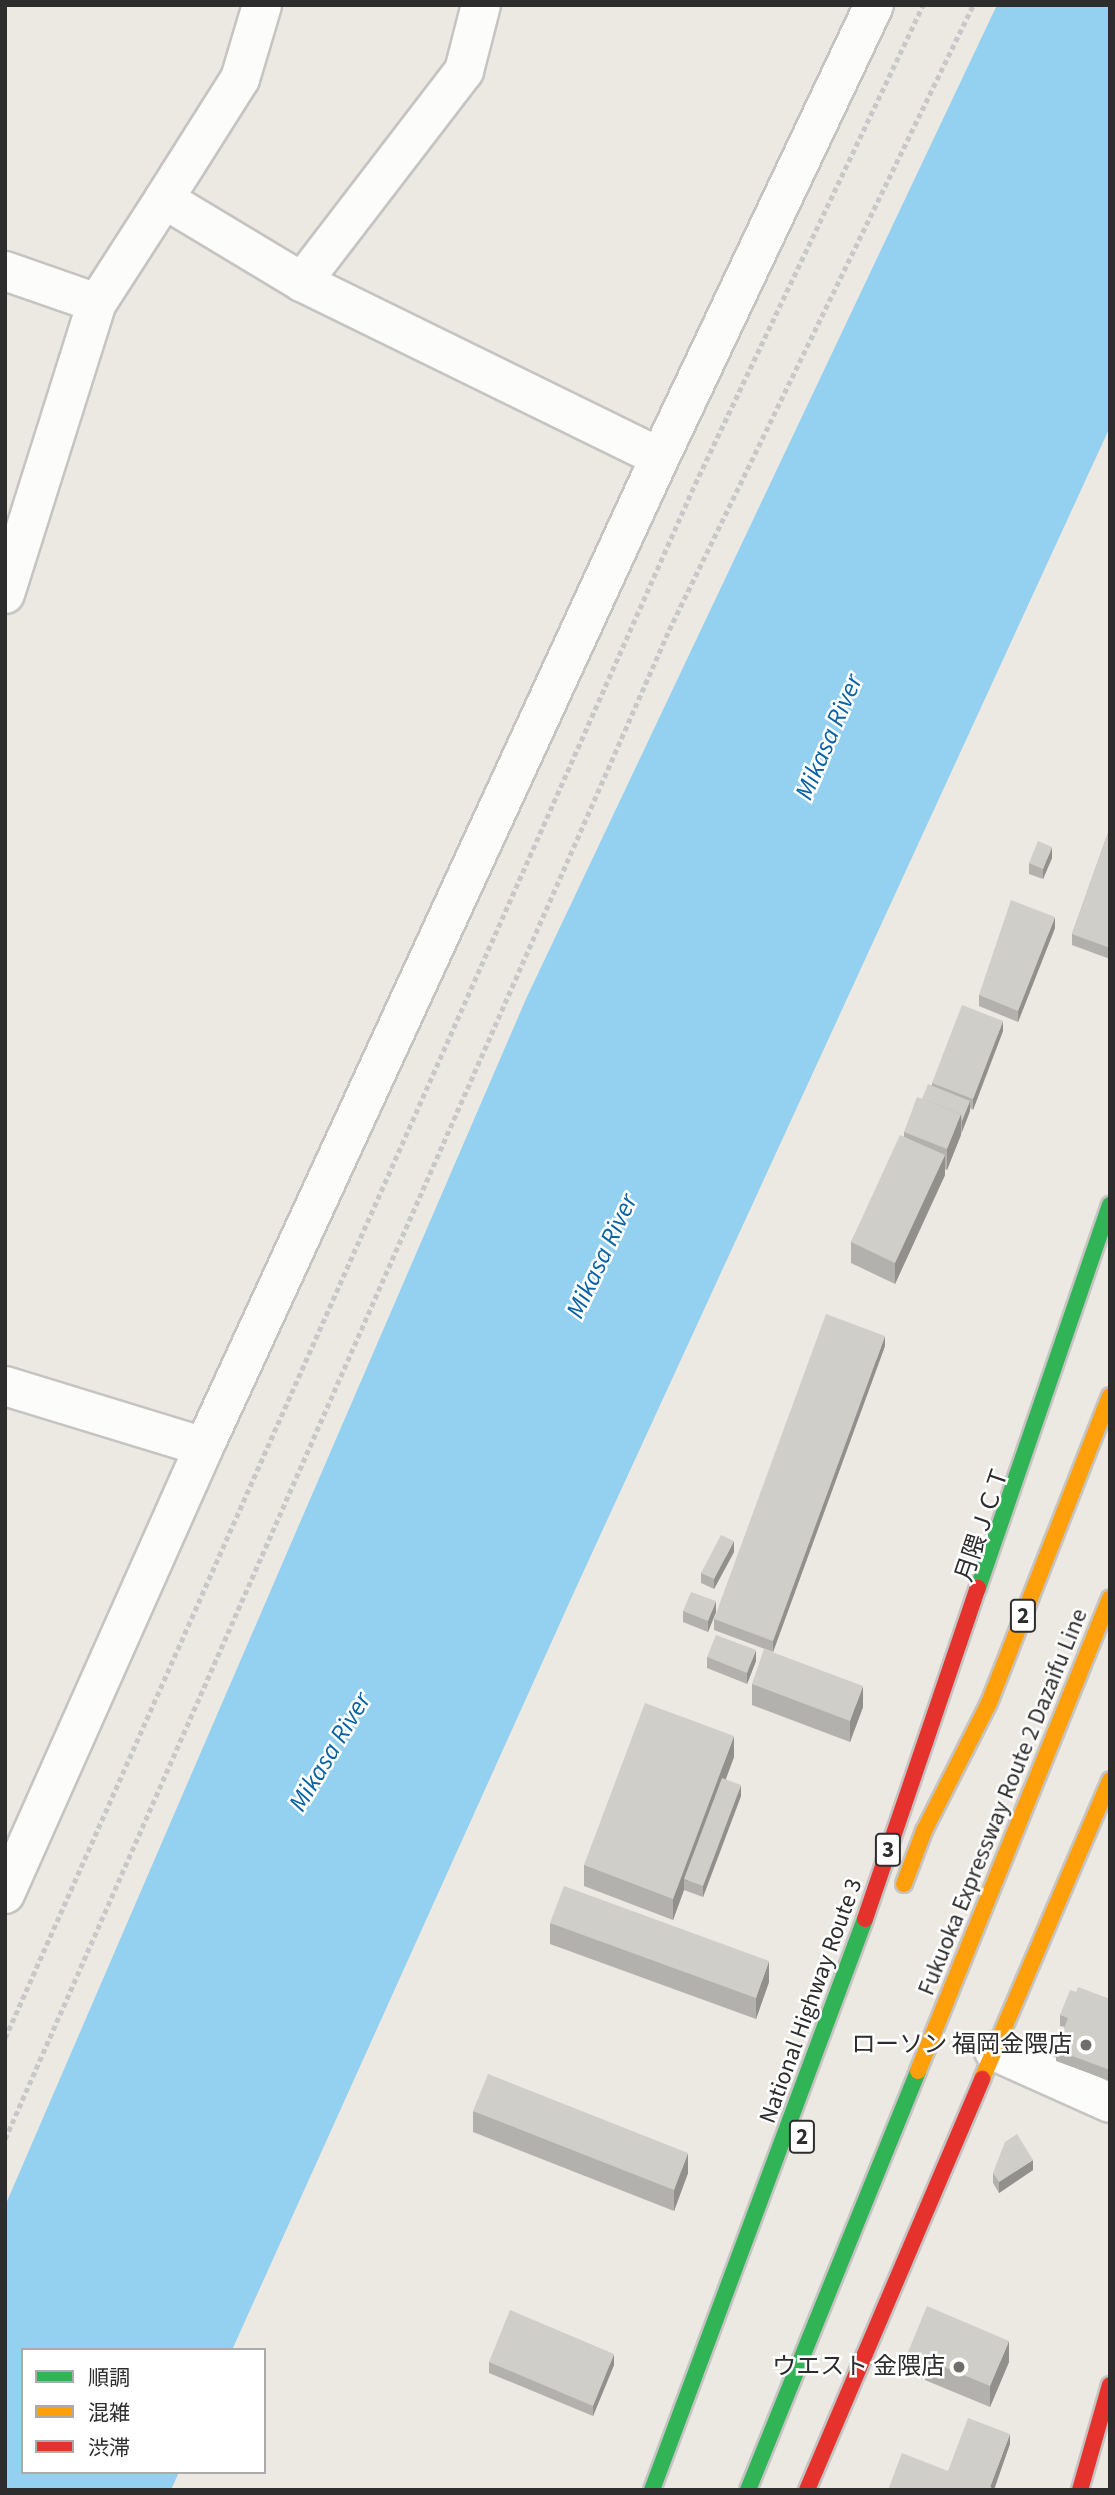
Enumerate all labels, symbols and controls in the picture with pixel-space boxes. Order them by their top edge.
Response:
water label: Mikasa River [789,669,869,805]
water label: Mikasa River [560,1189,644,1323]
street label: 月隈ＪＣＴ [950,1463,1016,1585]
road number: 2 [1009,1596,1037,1636]
street label: Fukuoka Expressway Route 2 Dazaifu Line [912,1604,1094,2000]
water label: Mikasa River [282,1687,378,1817]
road number: 3 [874,1830,902,1870]
street label: National Highway Route 3 [753,1875,869,2127]
place label: ローソン 福岡金隈店 [851,2031,1072,2059]
marker: ローソン 福岡金隈店 [1078,2037,1094,2053]
road number: 2 [788,2118,816,2156]
legend [21,2348,266,2474]
place label: ウエスト 金隈店 [772,2353,945,2381]
marker: ウエスト 金隈店 [951,2359,967,2375]
text: 順調 [88,2363,130,2393]
text: 混雑 [88,2398,130,2428]
text: 渋滞 [88,2433,130,2463]

